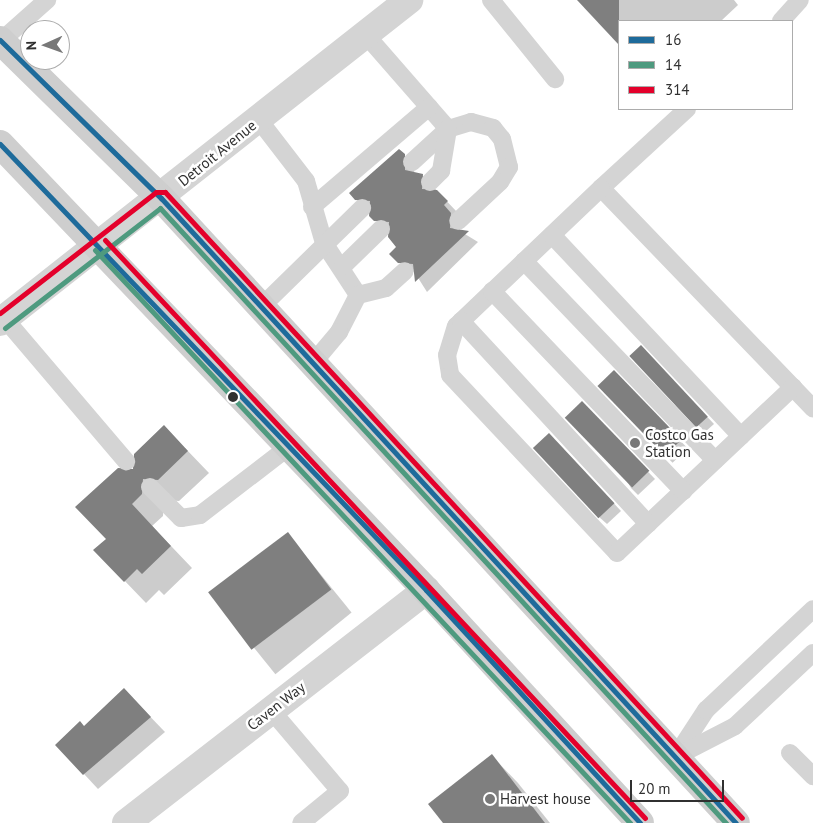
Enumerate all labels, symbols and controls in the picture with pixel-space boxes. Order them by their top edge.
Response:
north arrow [20,20,70,70]
legend [618,20,793,110]
text: 16 [665,30,681,49]
text: N [22,41,40,50]
text: 14 [665,55,681,74]
text: 314 [665,80,690,99]
street label: Detroit Avenue [174,116,260,190]
unlabelled marker [228,392,238,402]
place label: Costco Gas Station [645,425,714,460]
marker: Costco Gas Station [629,437,641,449]
street label: Caven Way [243,678,309,734]
scale bar [633,770,727,802]
text: 20 m [638,779,671,798]
place label: Harvest house [500,790,591,808]
marker: Harvest house [484,793,496,805]

